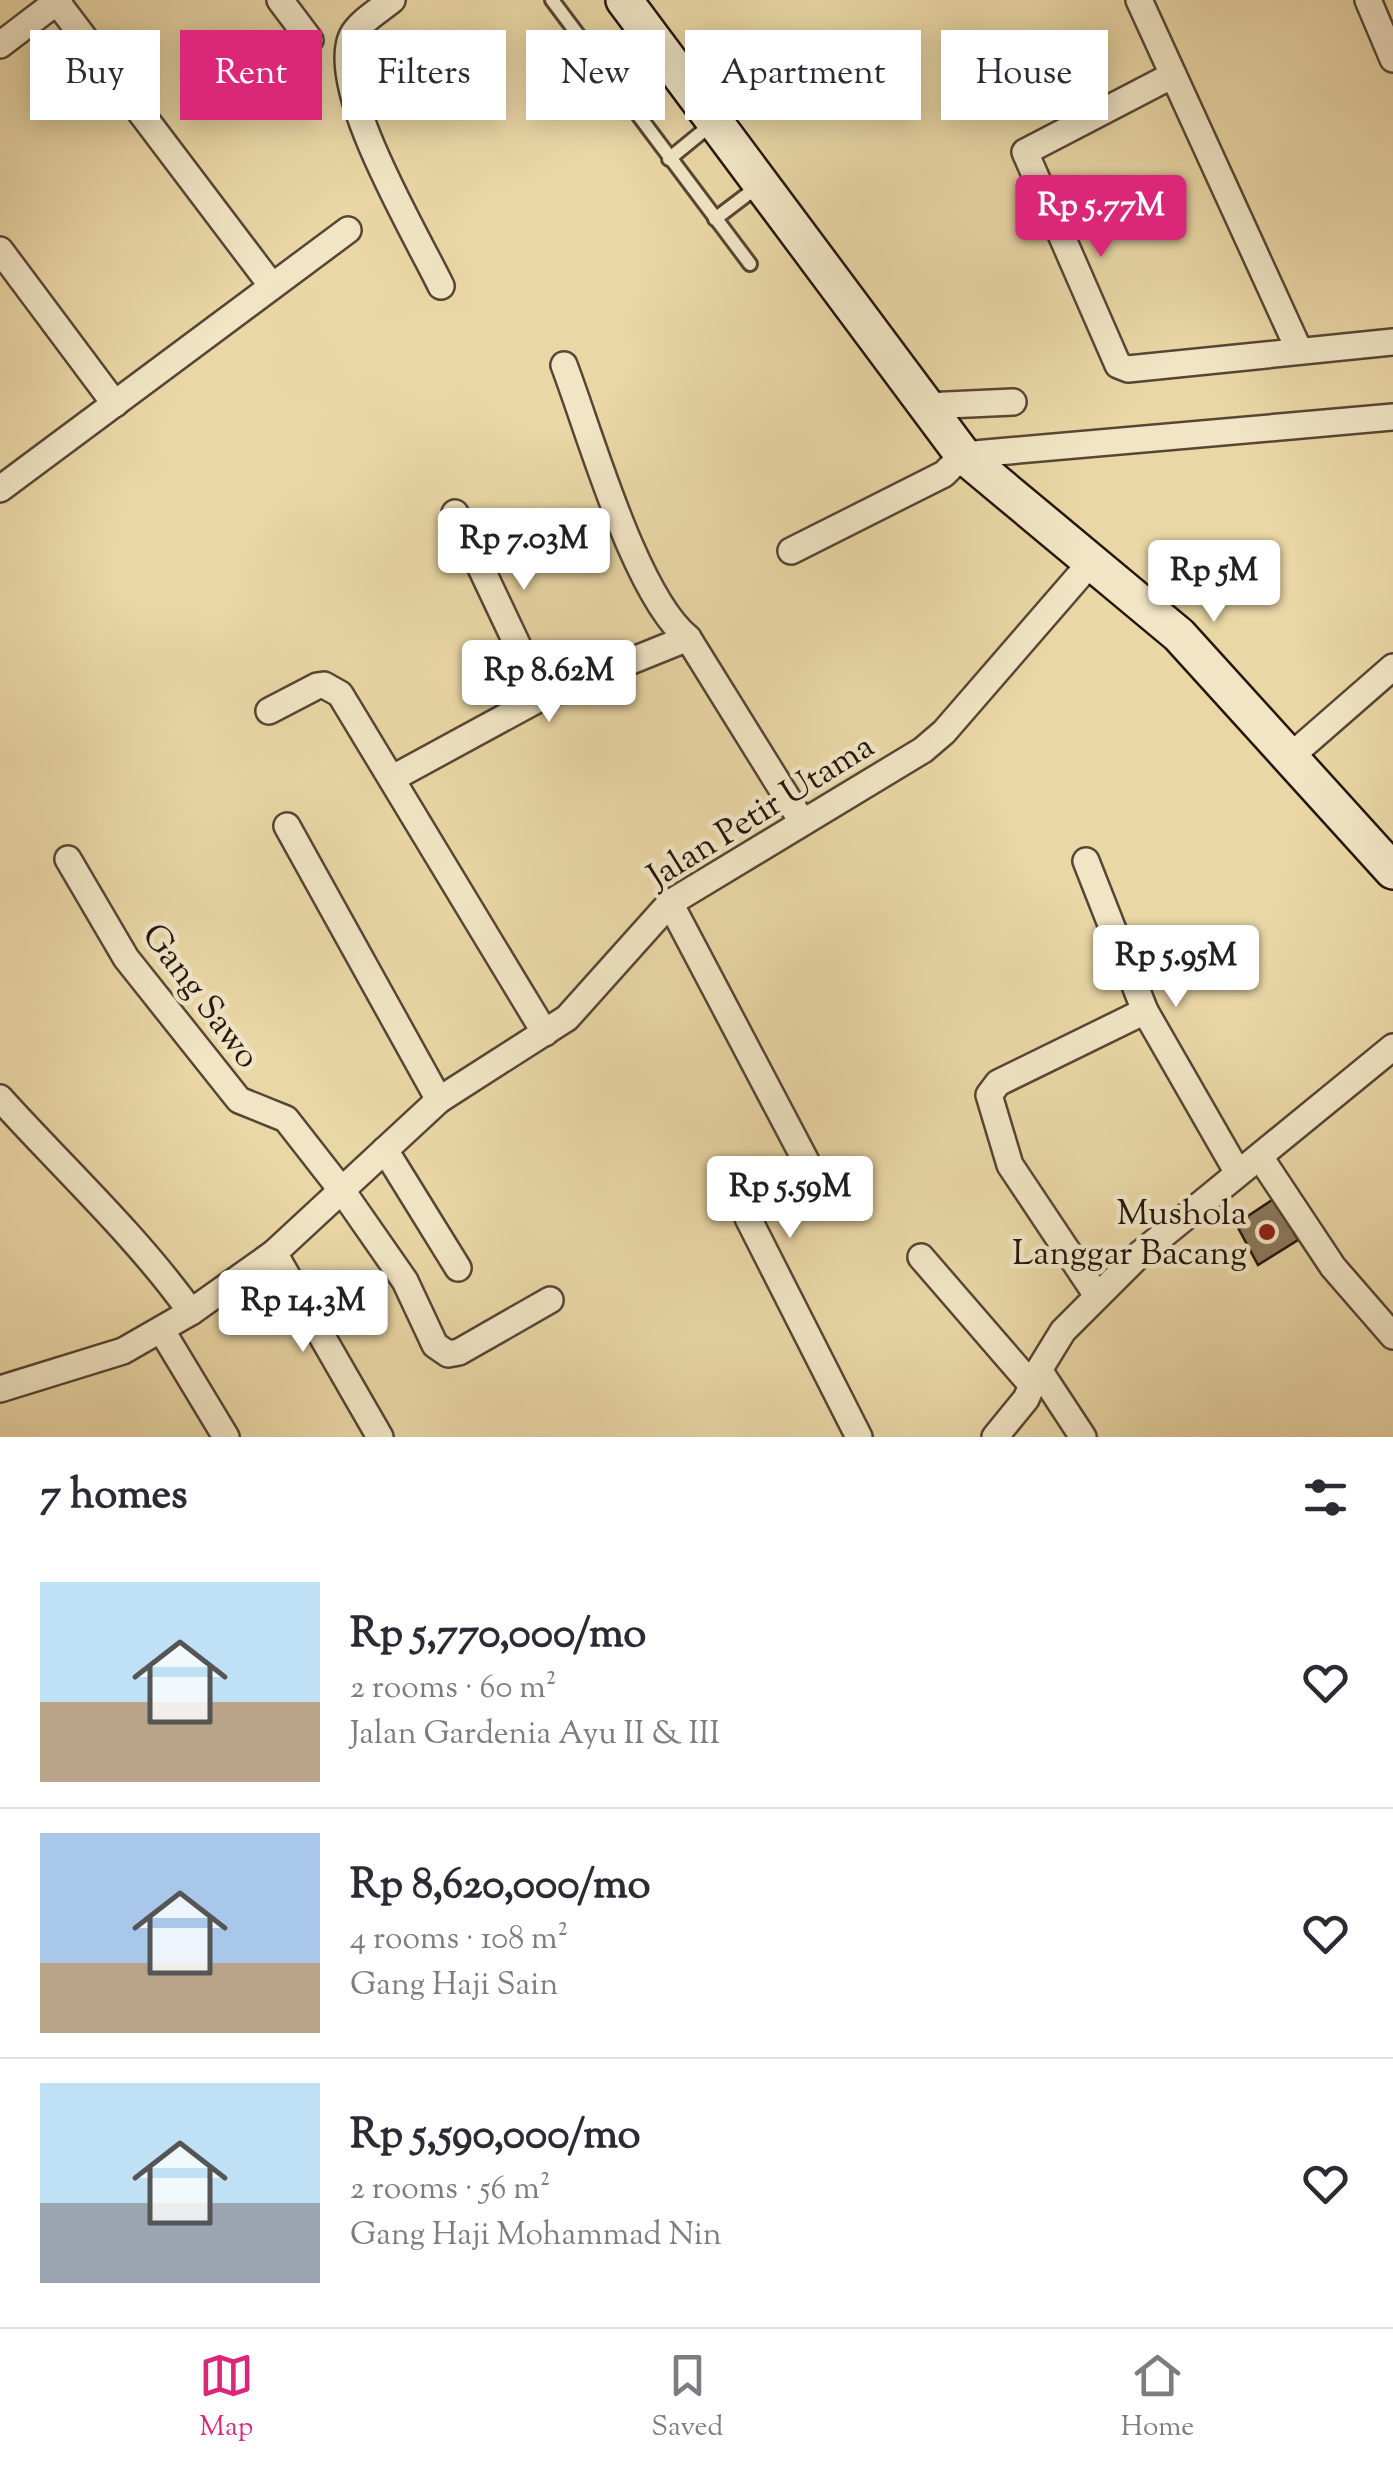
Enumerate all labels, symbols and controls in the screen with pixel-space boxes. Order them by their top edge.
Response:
chip: Buy [30,30,160,120]
chip: Rent [180,30,322,120]
chip: Filters [342,30,506,120]
chip: New [526,30,665,120]
chip: Apartment [685,30,921,120]
chip: House [941,30,1108,120]
pin: Rp 5.77M [998,175,1204,260]
text: Rp 5.77M [1037,184,1165,230]
pin: Rp 7.03M [421,508,627,593]
text: Rp 7.03M [460,517,588,563]
pin: Rp 5M [1144,540,1284,625]
text: Rp 5M [1170,549,1258,595]
pin: Rp 8.62M [446,640,652,725]
text: Rp 8.62M [484,649,614,695]
street label: Jalan Petir Utama [637,723,885,904]
street label: Gang Sawo [128,914,271,1081]
pin: Rp 5.95M [1073,925,1279,1010]
text: Rp 5.95M [1115,934,1237,980]
pin: Rp 5.59M [687,1156,893,1241]
text: Rp 5.59M [729,1165,851,1211]
place label: Mushola Langgar Bacang [1012,1190,1247,1281]
marker: Mushola Langgar Bacang [1256,1221,1278,1243]
pin: Rp 14.3M [200,1270,406,1355]
text: Rp 14.3M [241,1279,365,1325]
text: 7 homes [40,1467,188,1527]
icon: filters [1298,1470,1353,1525]
text: Rp 5,770,000/mo [350,1606,646,1666]
icon: home [120,1622,240,1742]
icon: heart [1298,1655,1353,1710]
text: 2 rooms · 60 m² [350,1666,556,1712]
text: Jalan Gardenia Ayu II & III [350,1712,720,1758]
text: Rp 8,620,000/mo [350,1857,650,1917]
icon: home [120,1873,240,1993]
icon: heart [1298,1906,1353,1961]
text: 4 rooms · 108 m² [350,1917,568,1963]
text: Gang Haji Sain [350,1963,558,2009]
text: Rp 5,590,000/mo [350,2107,640,2167]
icon: home [120,2123,240,2243]
icon: heart [1298,2156,1353,2211]
text: 2 rooms · 56 m² [350,2167,550,2213]
text: Gang Haji Mohammad Nin [350,2213,722,2259]
tab: Map [199,2348,254,2448]
tab: Saved [651,2348,723,2448]
tab: Home [1121,2348,1194,2448]

